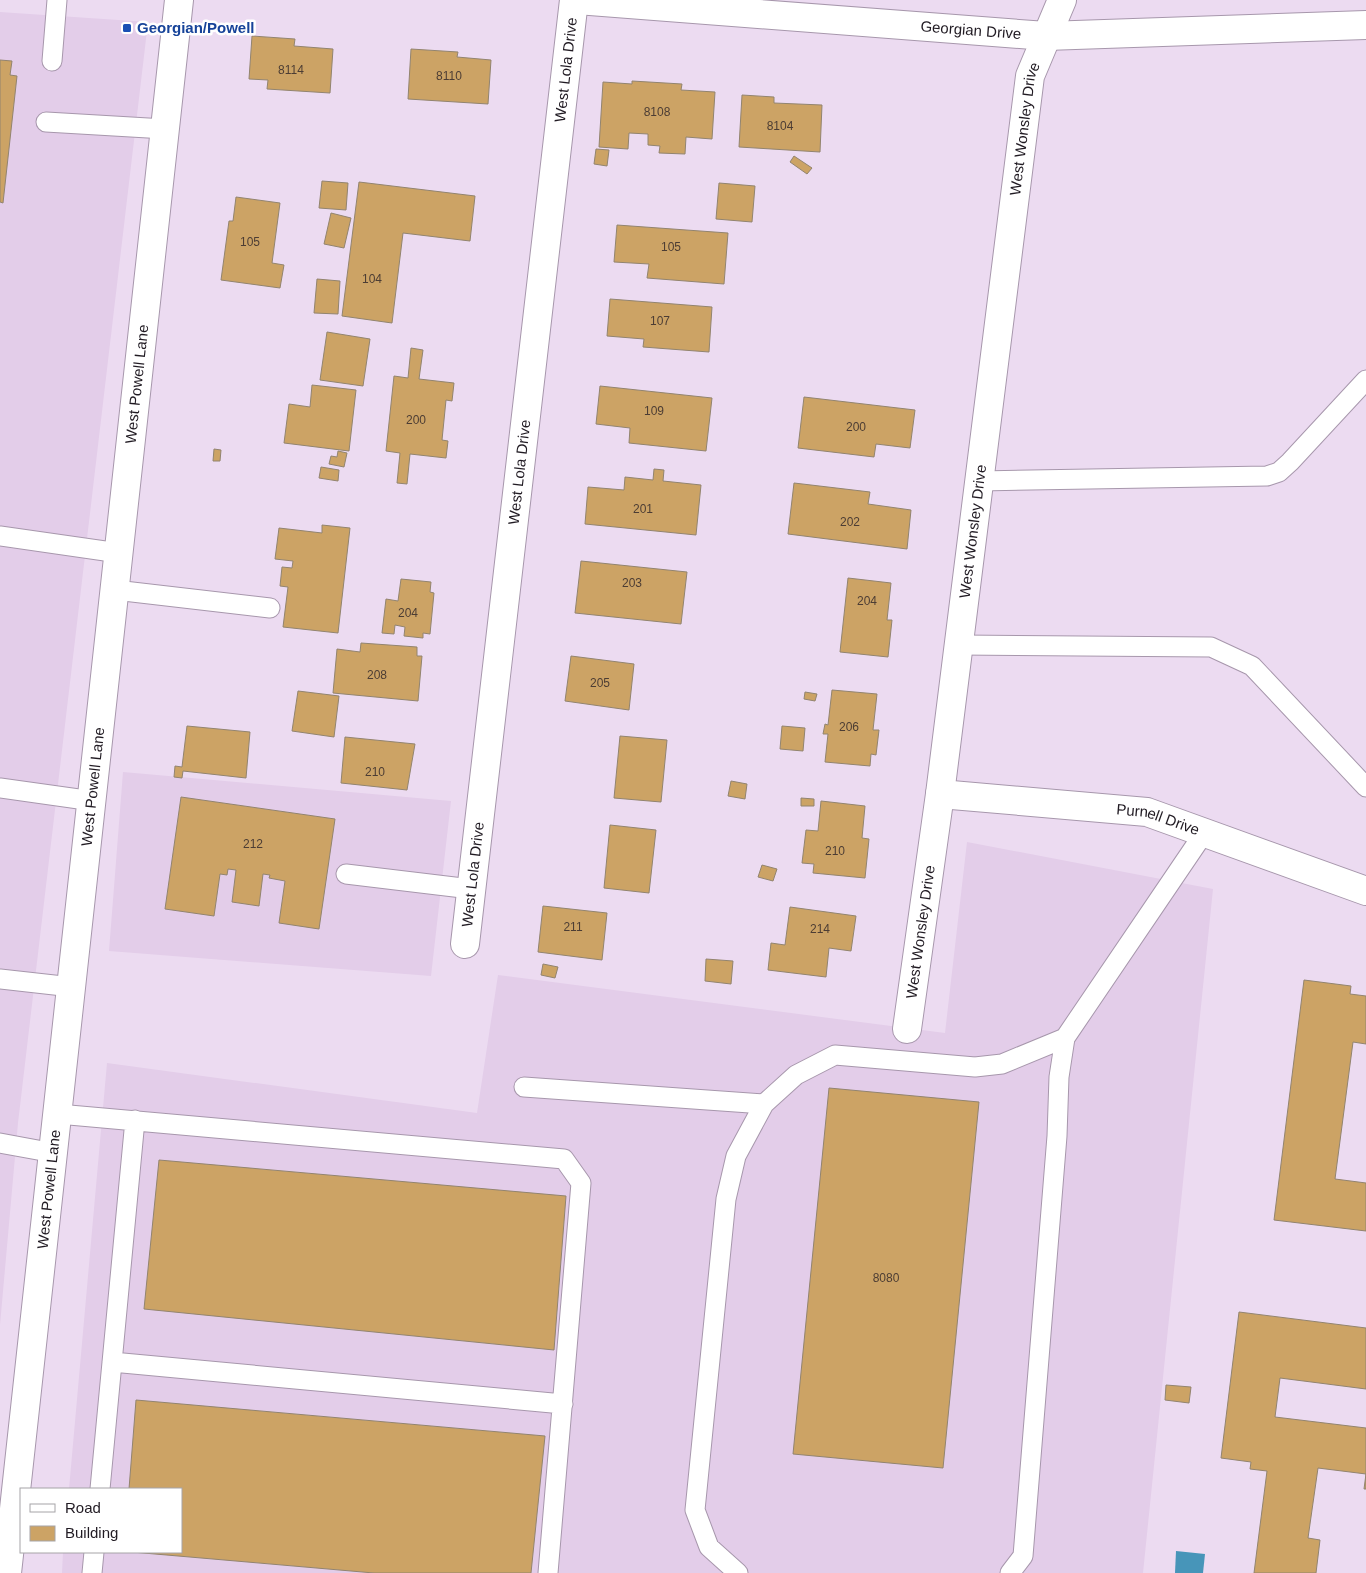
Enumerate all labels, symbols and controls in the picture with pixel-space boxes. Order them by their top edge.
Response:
street label: West Lola Drive [551,16,580,123]
street label: Georgian Drive [920,17,1022,42]
place label: Georgian/Powell [137,19,255,36]
marker: Georgian/Powell [121,22,133,34]
street label: West Wonsley Drive [1006,59,1043,196]
house number: 8114 [278,63,304,77]
house number: 8110 [436,69,462,83]
house number: 8108 [644,105,671,119]
house number: 8104 [767,119,794,133]
house number: 105 [240,235,260,249]
house number: 105 [661,240,681,254]
house number: 104 [362,272,382,286]
house number: 107 [650,314,670,328]
street label: West Powell Lane [122,324,151,445]
house number: 109 [644,404,664,418]
house number: 200 [406,413,426,427]
street label: West Lola Drive [504,419,533,526]
house number: 200 [846,420,866,434]
street label: West Wonsley Drive [956,463,989,599]
house number: 201 [633,502,653,516]
house number: 202 [840,515,860,529]
house number: 203 [622,576,642,590]
house number: 204 [857,594,877,608]
house number: 204 [398,606,418,620]
house number: 208 [367,668,387,682]
house number: 205 [590,676,610,690]
house number: 206 [839,720,859,734]
street label: West Powell Lane [78,726,107,847]
house number: 210 [365,765,385,779]
street label: Purnell Drive [1116,800,1202,838]
street label: West Lola Drive [458,821,487,928]
house number: 212 [243,837,263,851]
house number: 210 [825,844,845,858]
street label: West Wonsley Drive [902,864,938,1000]
house number: 211 [563,920,583,934]
house number: 214 [810,922,830,936]
street label: West Powell Lane [33,1129,63,1250]
house number: 8080 [873,1271,900,1285]
legend [20,1488,182,1553]
text: Road [65,1499,101,1516]
text: Building [65,1524,118,1541]

